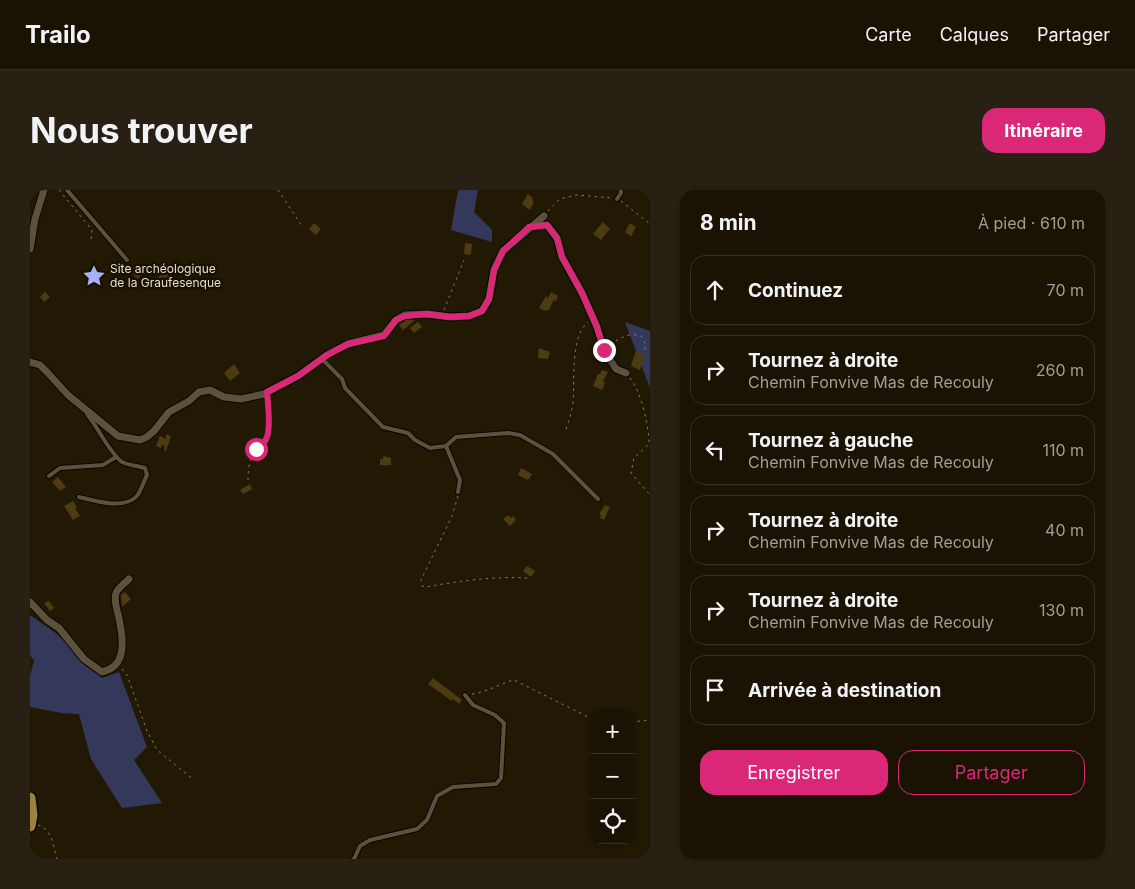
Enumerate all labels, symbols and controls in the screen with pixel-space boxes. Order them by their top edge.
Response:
text: Trailo [25,20,91,49]
text: Carte [865,24,912,45]
text: Calques [940,24,1009,45]
text: Partager [1037,24,1110,45]
button: Itinéraire [982,108,1105,153]
text: Nous trouver [30,109,253,151]
text: 8 min [700,210,757,235]
text: À pied · 610 m [978,213,1085,233]
place label: Site archéologique de la Graufesenque [110,261,221,290]
place icon: Site archéologique de la Graufesenque [81,263,107,289]
icon: ahead [701,276,729,304]
text: Continuez [748,279,843,302]
text: 70 m [1047,280,1084,300]
route end [593,339,616,362]
text: Tournez à droite [748,349,898,372]
icon: right [701,356,729,384]
text: 260 m [1036,360,1084,380]
text: Chemin Fonvive Mas de Recouly [748,372,994,392]
text: Tournez à gauche [748,429,913,452]
icon: left [701,436,729,464]
route start [245,438,268,461]
text: 110 m [1042,440,1084,460]
text: Chemin Fonvive Mas de Recouly [748,452,994,472]
text: Tournez à droite [748,509,898,532]
icon: right [701,516,729,544]
text: 40 m [1045,520,1084,540]
text: Chemin Fonvive Mas de Recouly [748,532,994,552]
text: Tournez à droite [748,589,898,612]
icon: right [701,596,729,624]
text: 130 m [1039,600,1084,620]
text: Chemin Fonvive Mas de Recouly [748,612,994,632]
icon: arrive [701,676,729,704]
text: Arrivée à destination [748,679,941,702]
map controls [590,709,635,844]
button: + [590,709,635,754]
button: Enregistrer [700,750,888,795]
button: Partager [898,750,1085,795]
button: − [590,754,635,799]
button: locate [590,799,635,844]

